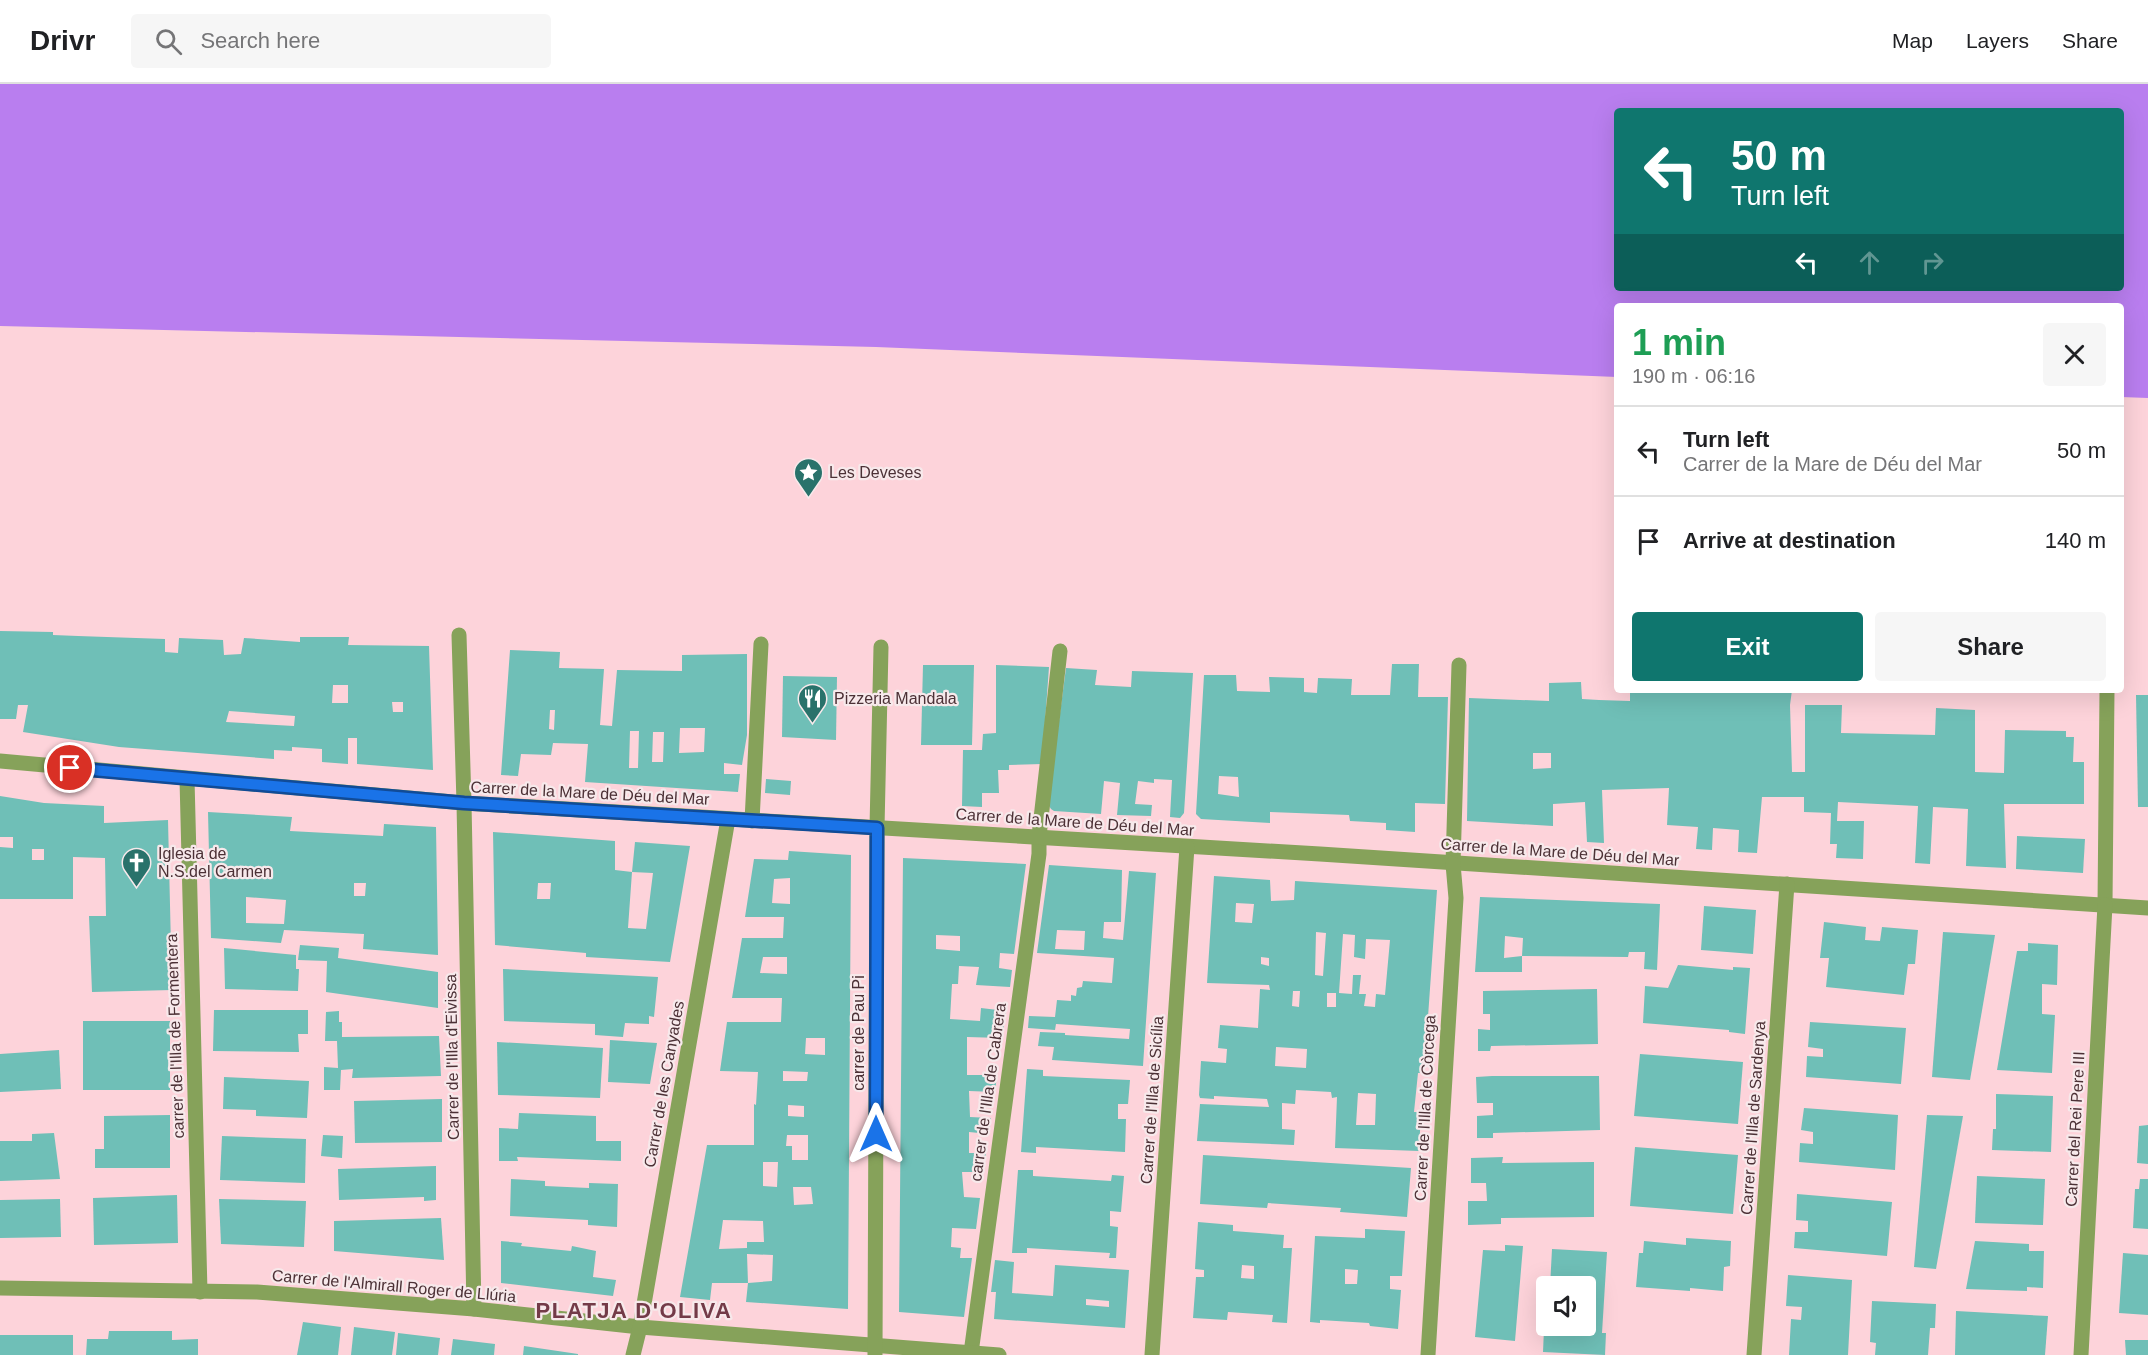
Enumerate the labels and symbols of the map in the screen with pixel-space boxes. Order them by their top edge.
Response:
place icon: Les Deveses [792,456,824,498]
place label: Les Deveses [829,464,922,481]
restaurant icon: Pizzeria Mandala [797,682,829,724]
place label: Pizzeria Mandala [834,690,957,707]
pin [44,742,95,793]
street label: Carrer de la Mare de Déu del Mar [470,778,711,808]
street label: Carrer de la Mare de Déu del Mar [955,805,1196,839]
street label: Carrer de la Mare de Déu del Mar [1440,835,1681,869]
place label: Iglesia de N.S.del Carmen [158,845,272,880]
church icon: Iglesia de N.S.del Carmen [121,846,153,888]
street label: carrer de l'Illa de Formentera [163,933,187,1139]
street label: Carrer de l'Illa d'Eivissa [442,974,462,1140]
street label: carrer de Pau Pi [850,975,867,1091]
street label: Carrer de les Canyades [641,999,687,1169]
street label: carrer de l'Illa de Cabrera [967,1002,1009,1182]
street label: Carrer de l'Illa de Còrcega [1412,1014,1438,1201]
street label: Carrer de l'Illa de Sicília [1138,1015,1166,1185]
street label: Carrer de l'Illa de Sardenya [1738,1020,1768,1215]
street label: Carrer del Rei Pere III [2062,1051,2088,1207]
position arrow [844,1102,908,1166]
street label: Carrer de l'Almirall Roger de Llúria [271,1267,517,1305]
district label: PLATJA D'OLIVA [536,1298,732,1323]

